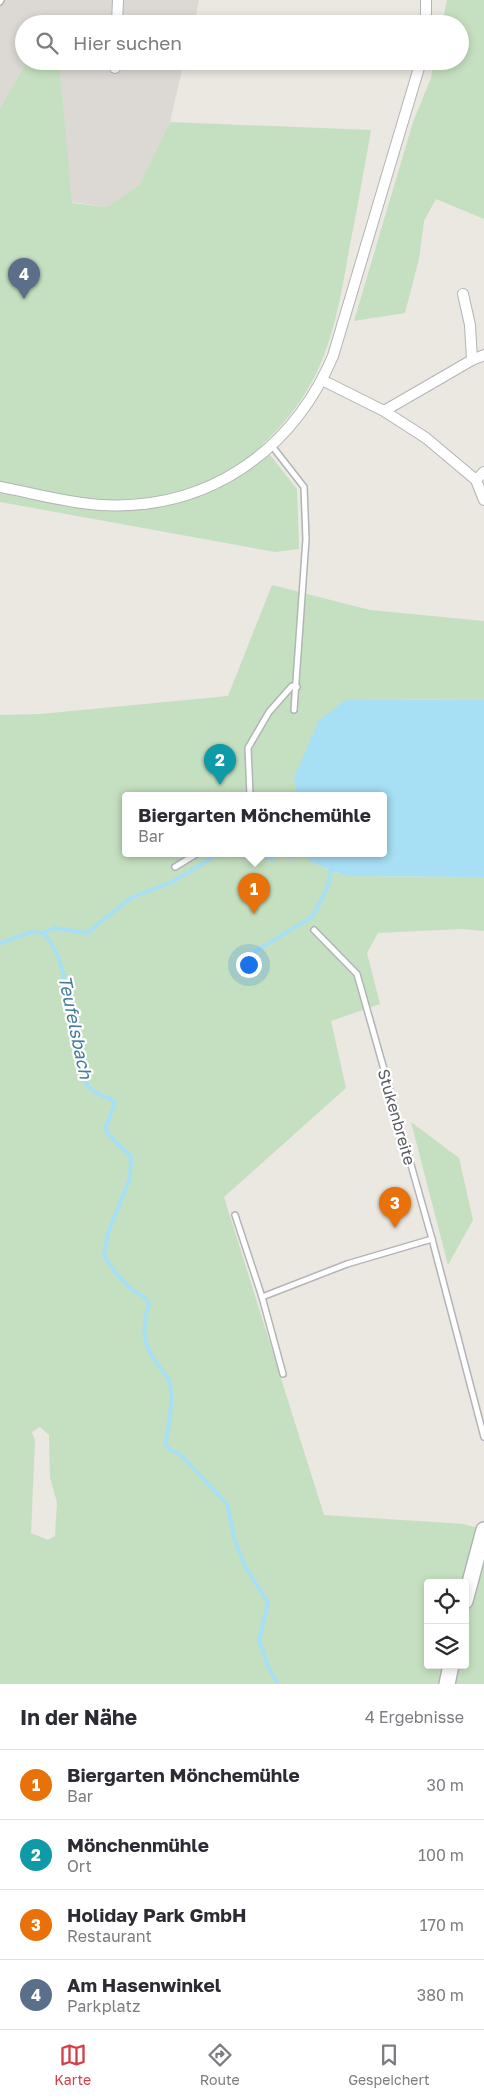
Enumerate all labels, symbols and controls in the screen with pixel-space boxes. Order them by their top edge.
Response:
search box [15,15,469,70]
icon: search [33,29,61,57]
text: Hier suchen [73,31,182,54]
pin: 4 [8,258,40,299]
pin: 2 [204,744,236,785]
popup [122,792,387,857]
text: Biergarten Mönchemühle [138,803,371,826]
text: Bar [138,826,164,846]
pin: 1 [238,873,270,914]
your location [236,952,262,978]
water label: Teufelsbach [54,973,98,1082]
street label: Stukenbreite [374,1067,420,1167]
pin: 3 [379,1187,411,1228]
map controls [424,1579,469,1669]
button: locate [424,1579,469,1624]
button: layers [424,1624,469,1669]
text: In der Nähe [20,1704,137,1730]
text: 4 Ergebnisse [365,1707,464,1727]
text: Biergarten Mönchemühle [67,1763,300,1786]
text: 1 [32,1775,40,1795]
text: 30 m [427,1775,464,1795]
text: Bar [67,1786,93,1806]
text: Mönchenmühle [67,1833,209,1856]
text: 2 [31,1845,41,1865]
text: 100 m [418,1845,464,1865]
text: Ort [67,1856,92,1876]
text: Holiday Park GmbH [67,1903,246,1926]
text: 3 [31,1915,41,1935]
text: 170 m [420,1915,464,1935]
text: Restaurant [67,1926,152,1946]
text: Am Hasenwinkel [67,1973,221,1996]
text: 4 [31,1985,41,2005]
text: 380 m [417,1985,464,2005]
text: Parkplatz [67,1996,140,2016]
tab: Karte [54,2041,91,2088]
tab: Route [200,2041,240,2088]
tab: Gespeichert [348,2041,430,2088]

